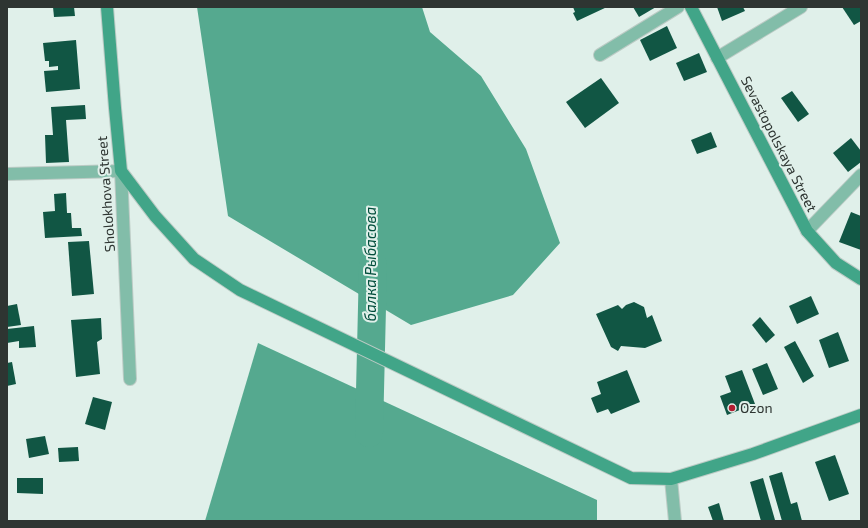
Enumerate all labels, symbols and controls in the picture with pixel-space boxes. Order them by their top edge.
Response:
street label: Sevastopolskaya Street [738,73,821,214]
street label: Sholokhova Street [93,135,118,253]
water label: балка Рыбасова [361,207,379,321]
place label: Ozon [740,399,773,416]
marker: Ozon [727,403,737,413]

